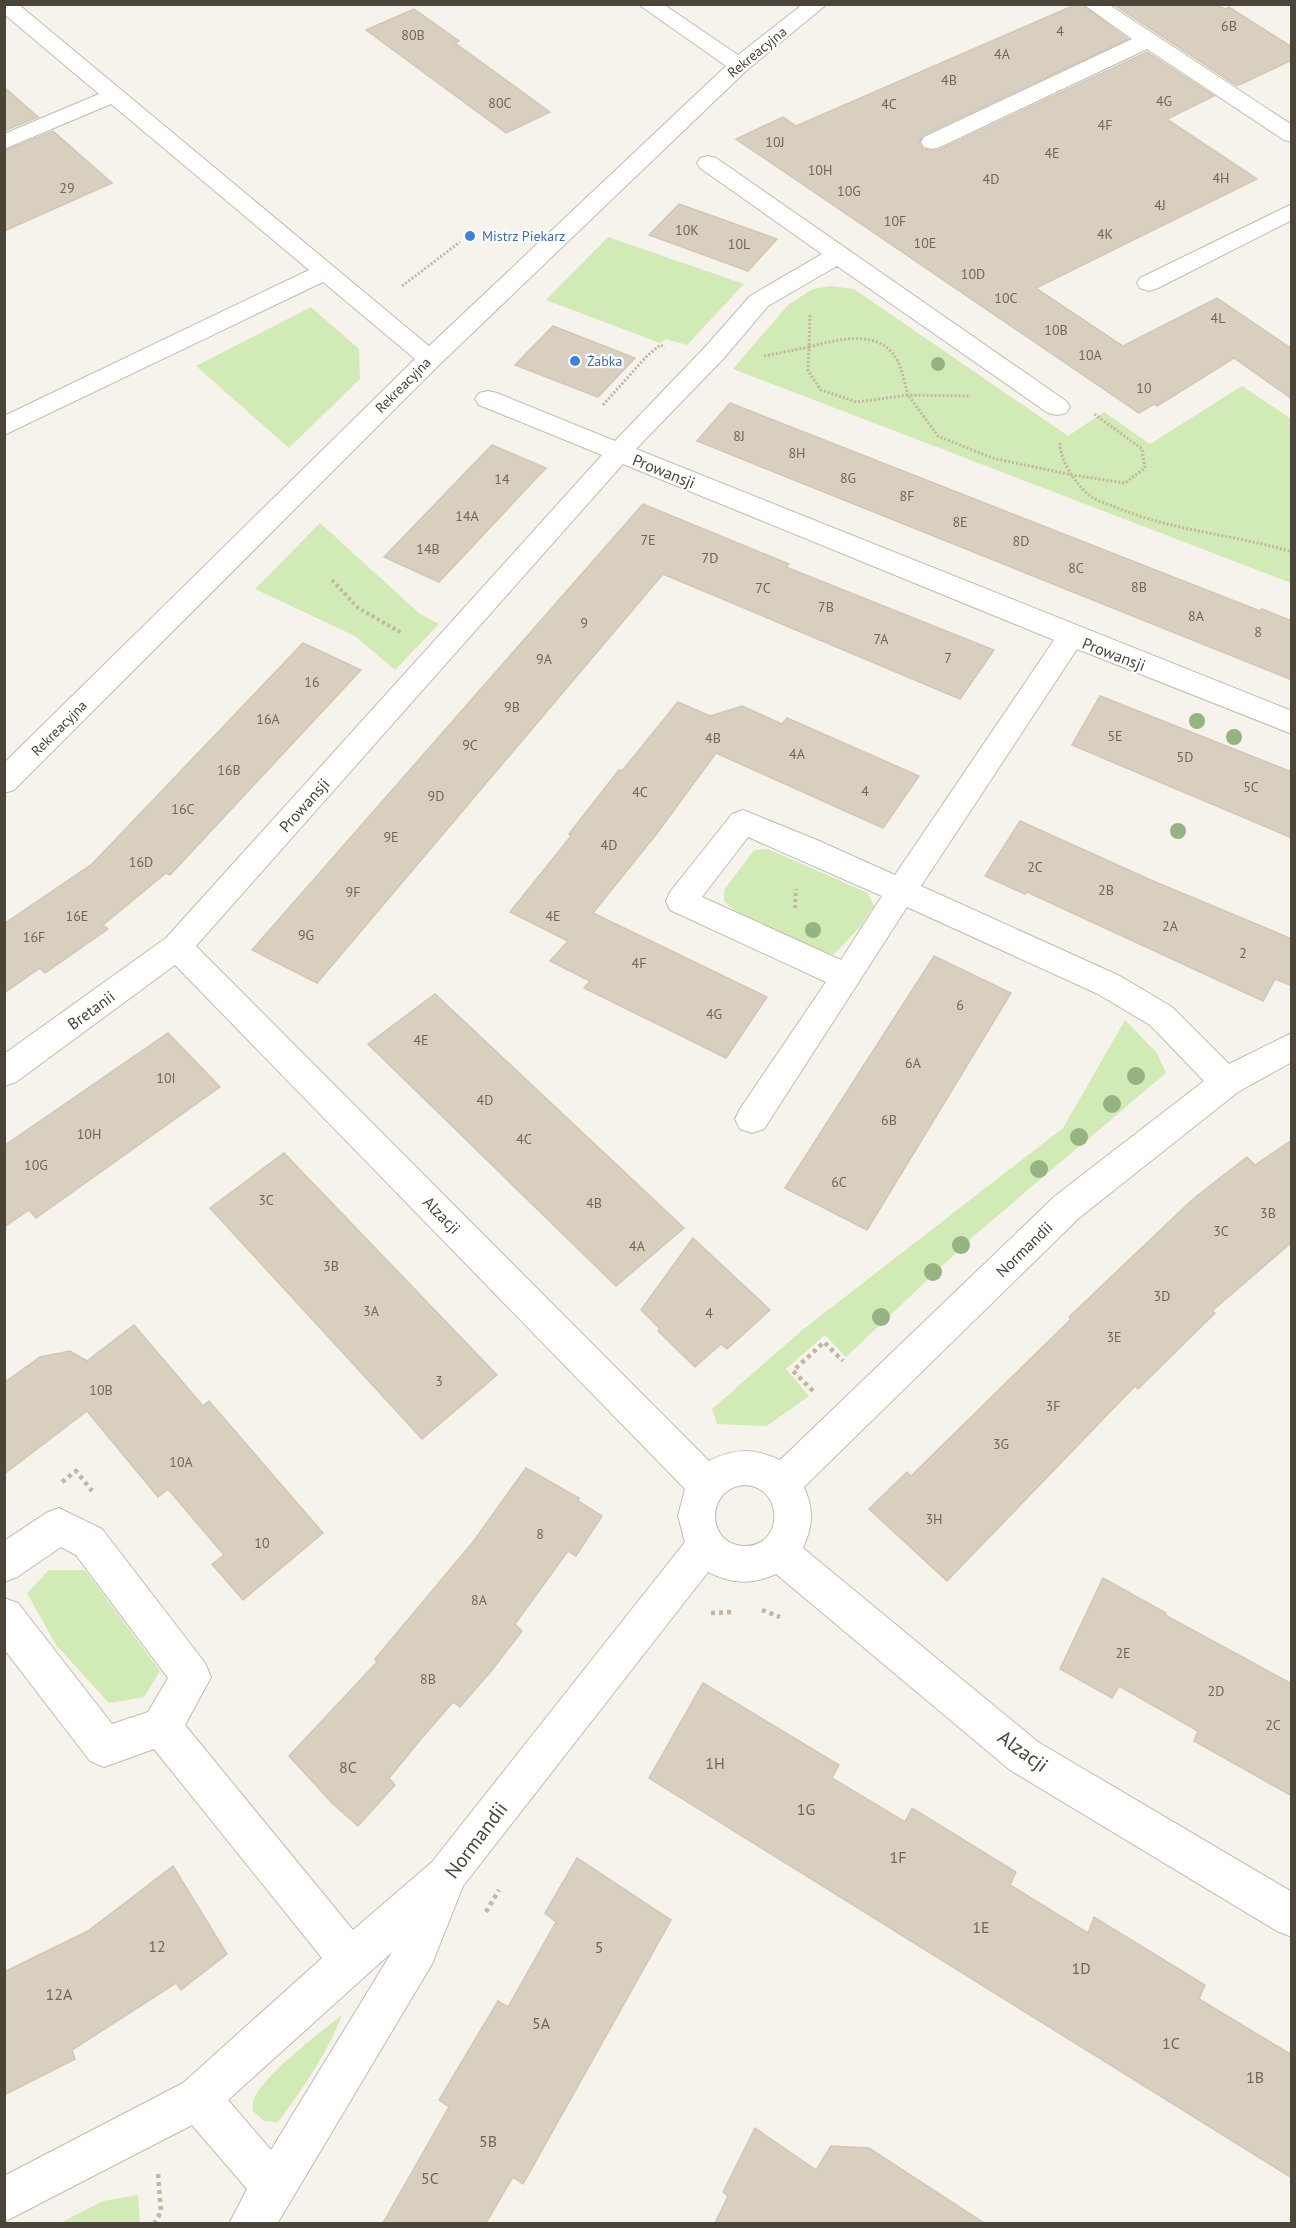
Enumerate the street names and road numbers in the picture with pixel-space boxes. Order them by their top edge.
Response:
street label: Rekreacyjna [724,23,790,81]
street label: Rekreacyjna [371,353,435,417]
street label: Prowansji [630,449,698,493]
street label: Prowansji [1080,633,1148,675]
street label: Rekreacyjna [27,696,91,760]
street label: Prowansji [274,774,334,836]
street label: Bretanii [63,986,119,1034]
street label: Alzacji [419,1192,465,1238]
street label: Normandii [991,1217,1057,1281]
street label: Alzacji [993,1724,1053,1778]
street label: Normandii [439,1796,513,1884]

